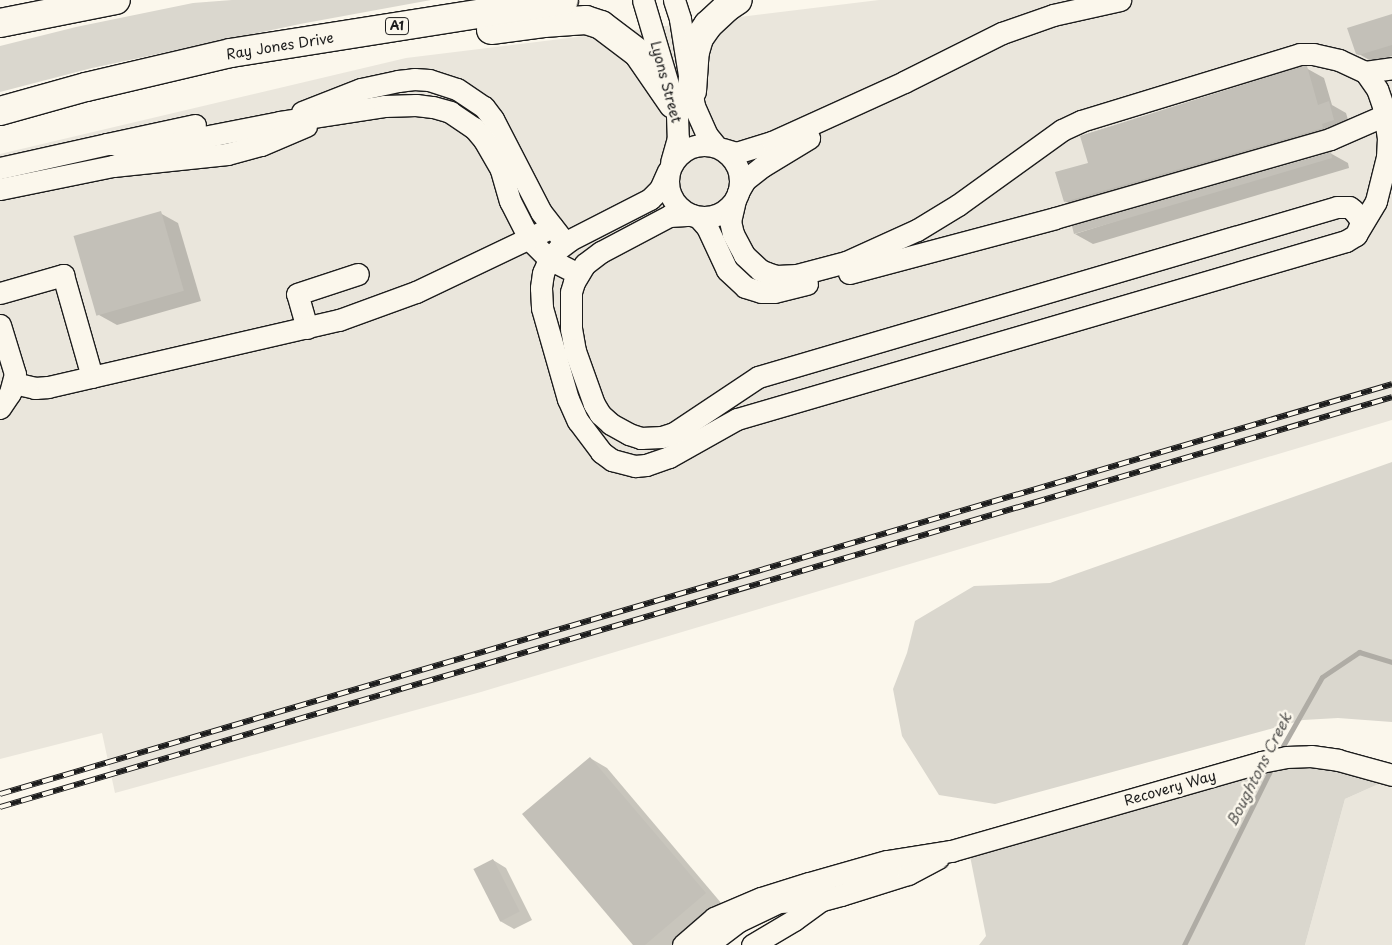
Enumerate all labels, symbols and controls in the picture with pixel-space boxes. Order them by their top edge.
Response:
road number: A1 [384,16,410,36]
street label: Ray Jones Drive [224,29,336,63]
street label: Lyons Street [647,39,685,125]
water label: Boughtons Creek [1222,709,1294,829]
street label: Recovery Way [1122,767,1218,809]

